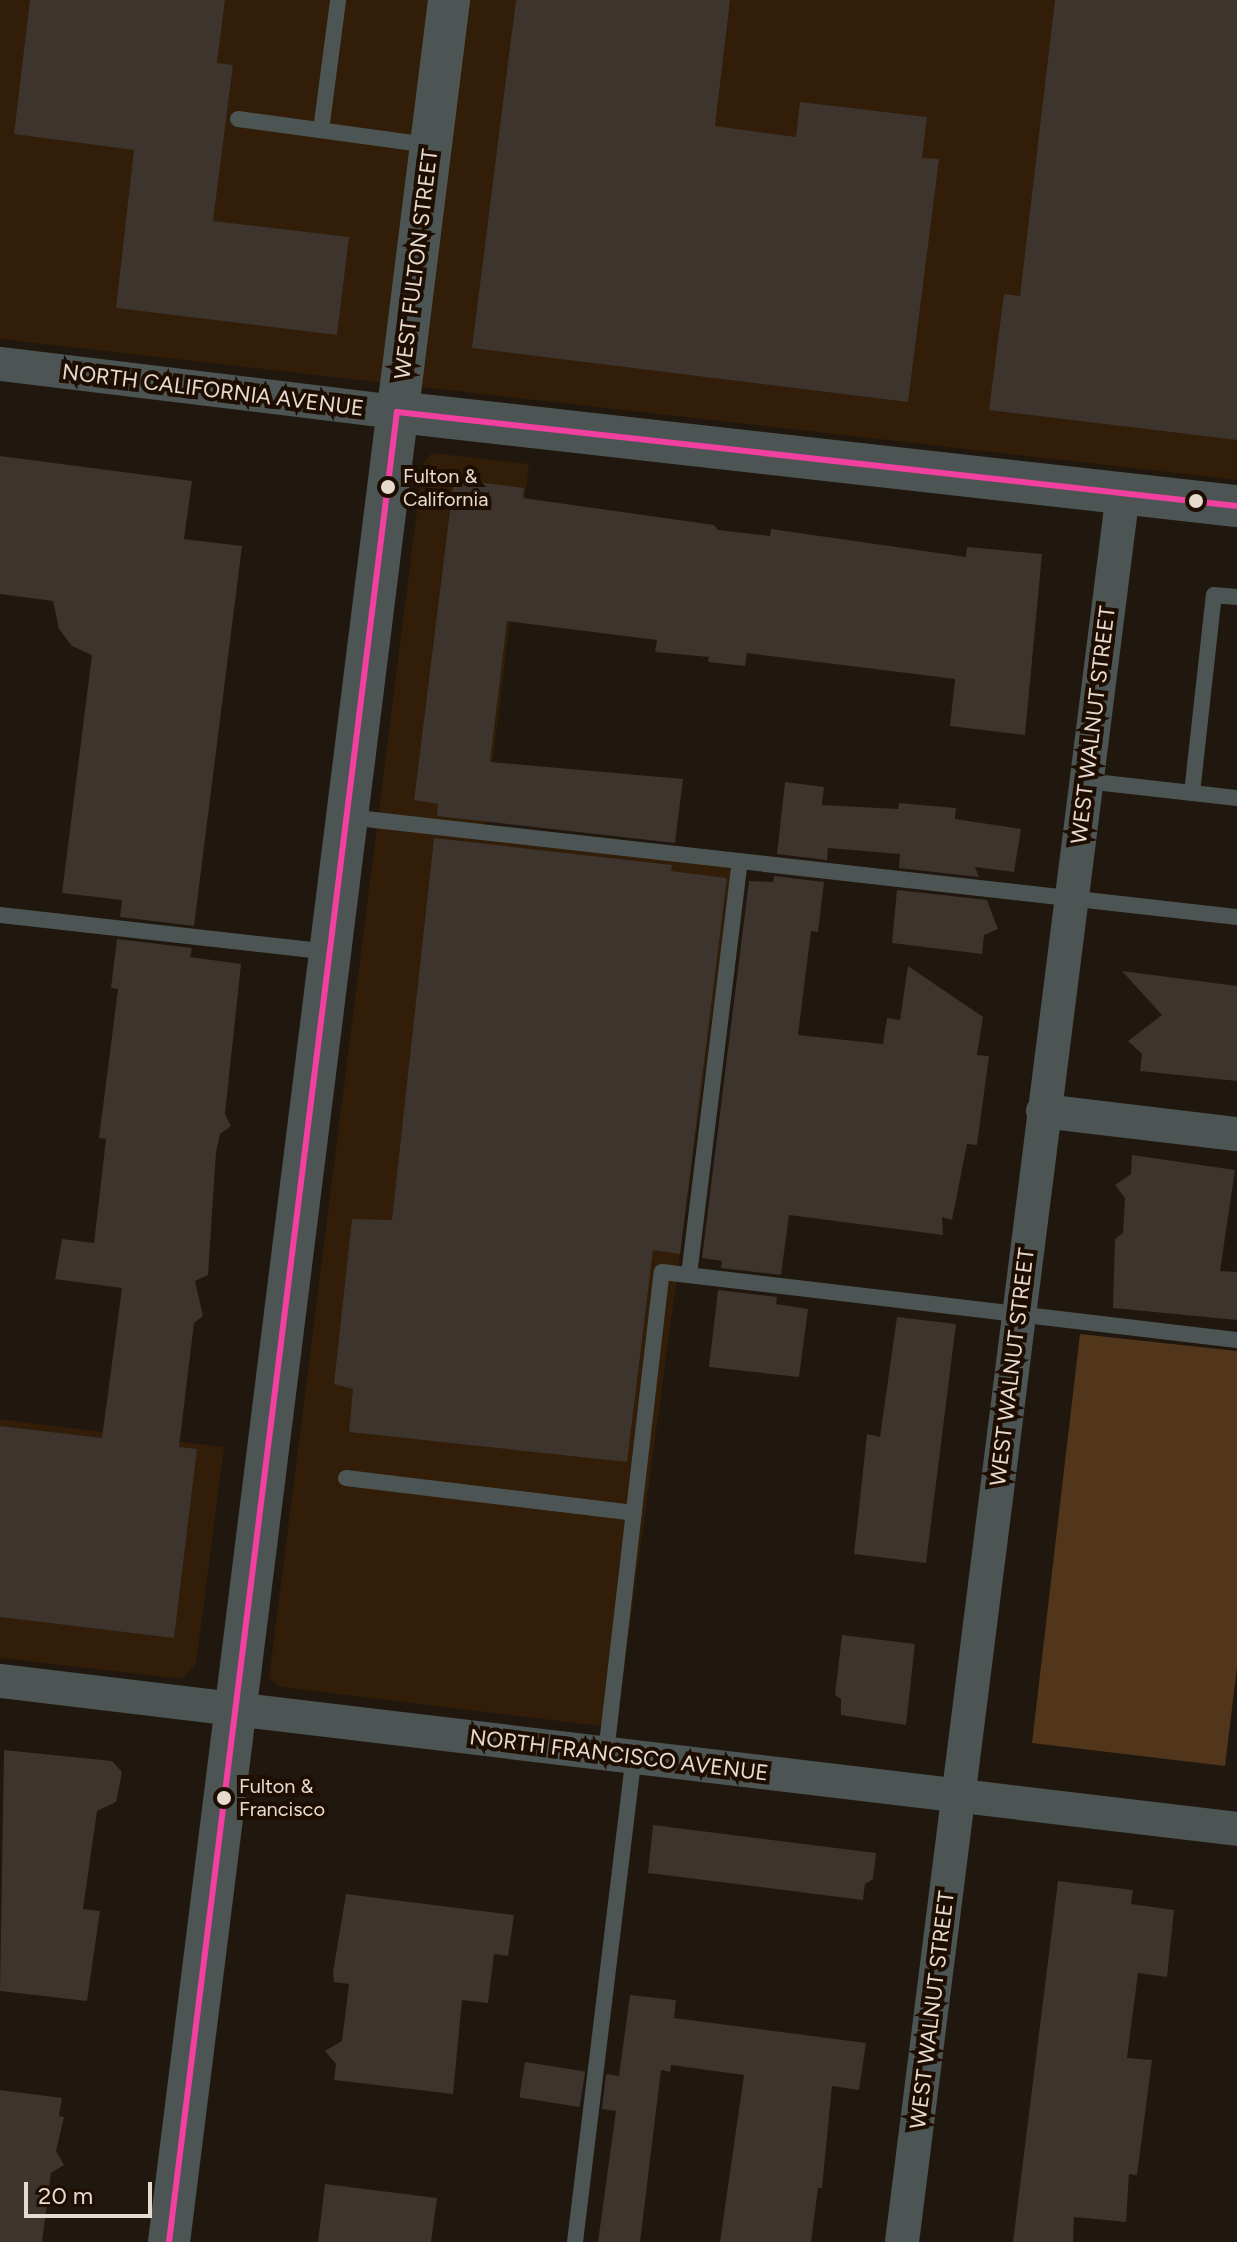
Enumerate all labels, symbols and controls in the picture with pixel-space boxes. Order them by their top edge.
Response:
street label: WEST FULTON STREET [389,147,443,381]
street label: NORTH CALIFORNIA AVENUE [61,358,365,422]
place label: Fulton & California [403,464,488,511]
marker: Fulton & California [380,479,396,495]
unlabelled marker [1188,493,1204,509]
street label: WEST WALNUT STREET [1065,605,1121,845]
street label: WEST WALNUT STREET [984,1247,1040,1487]
street label: NORTH FRANCISCO AVENUE [468,1724,770,1786]
place label: Fulton & Francisco [239,1774,325,1821]
marker: Fulton & Francisco [216,1790,232,1806]
street label: WEST WALNUT STREET [904,1890,960,2130]
scale bar [28,2166,156,2216]
text: 20 m [38,2181,93,2210]

